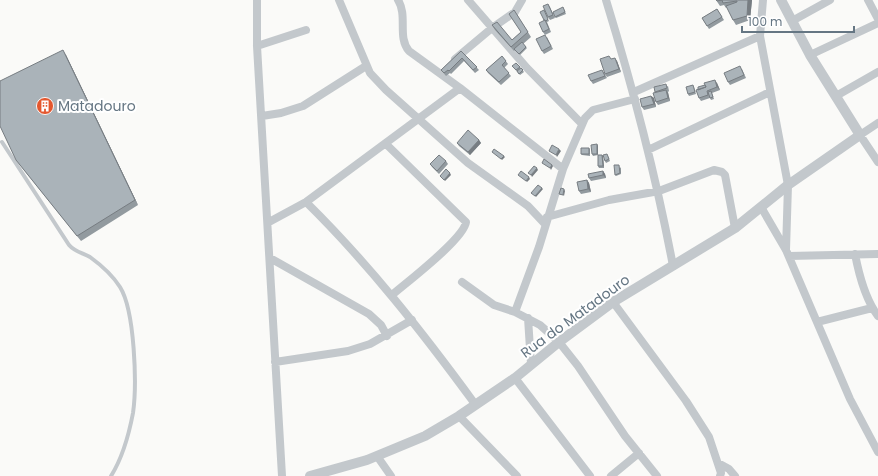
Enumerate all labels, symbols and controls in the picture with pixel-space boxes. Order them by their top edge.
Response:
scale bar [742,8,854,34]
text: 100 m [748,13,782,30]
building icon: Matadouro [35,96,55,116]
place label: Matadouro [58,96,136,116]
street label: Rua do Matadouro [516,270,634,362]

